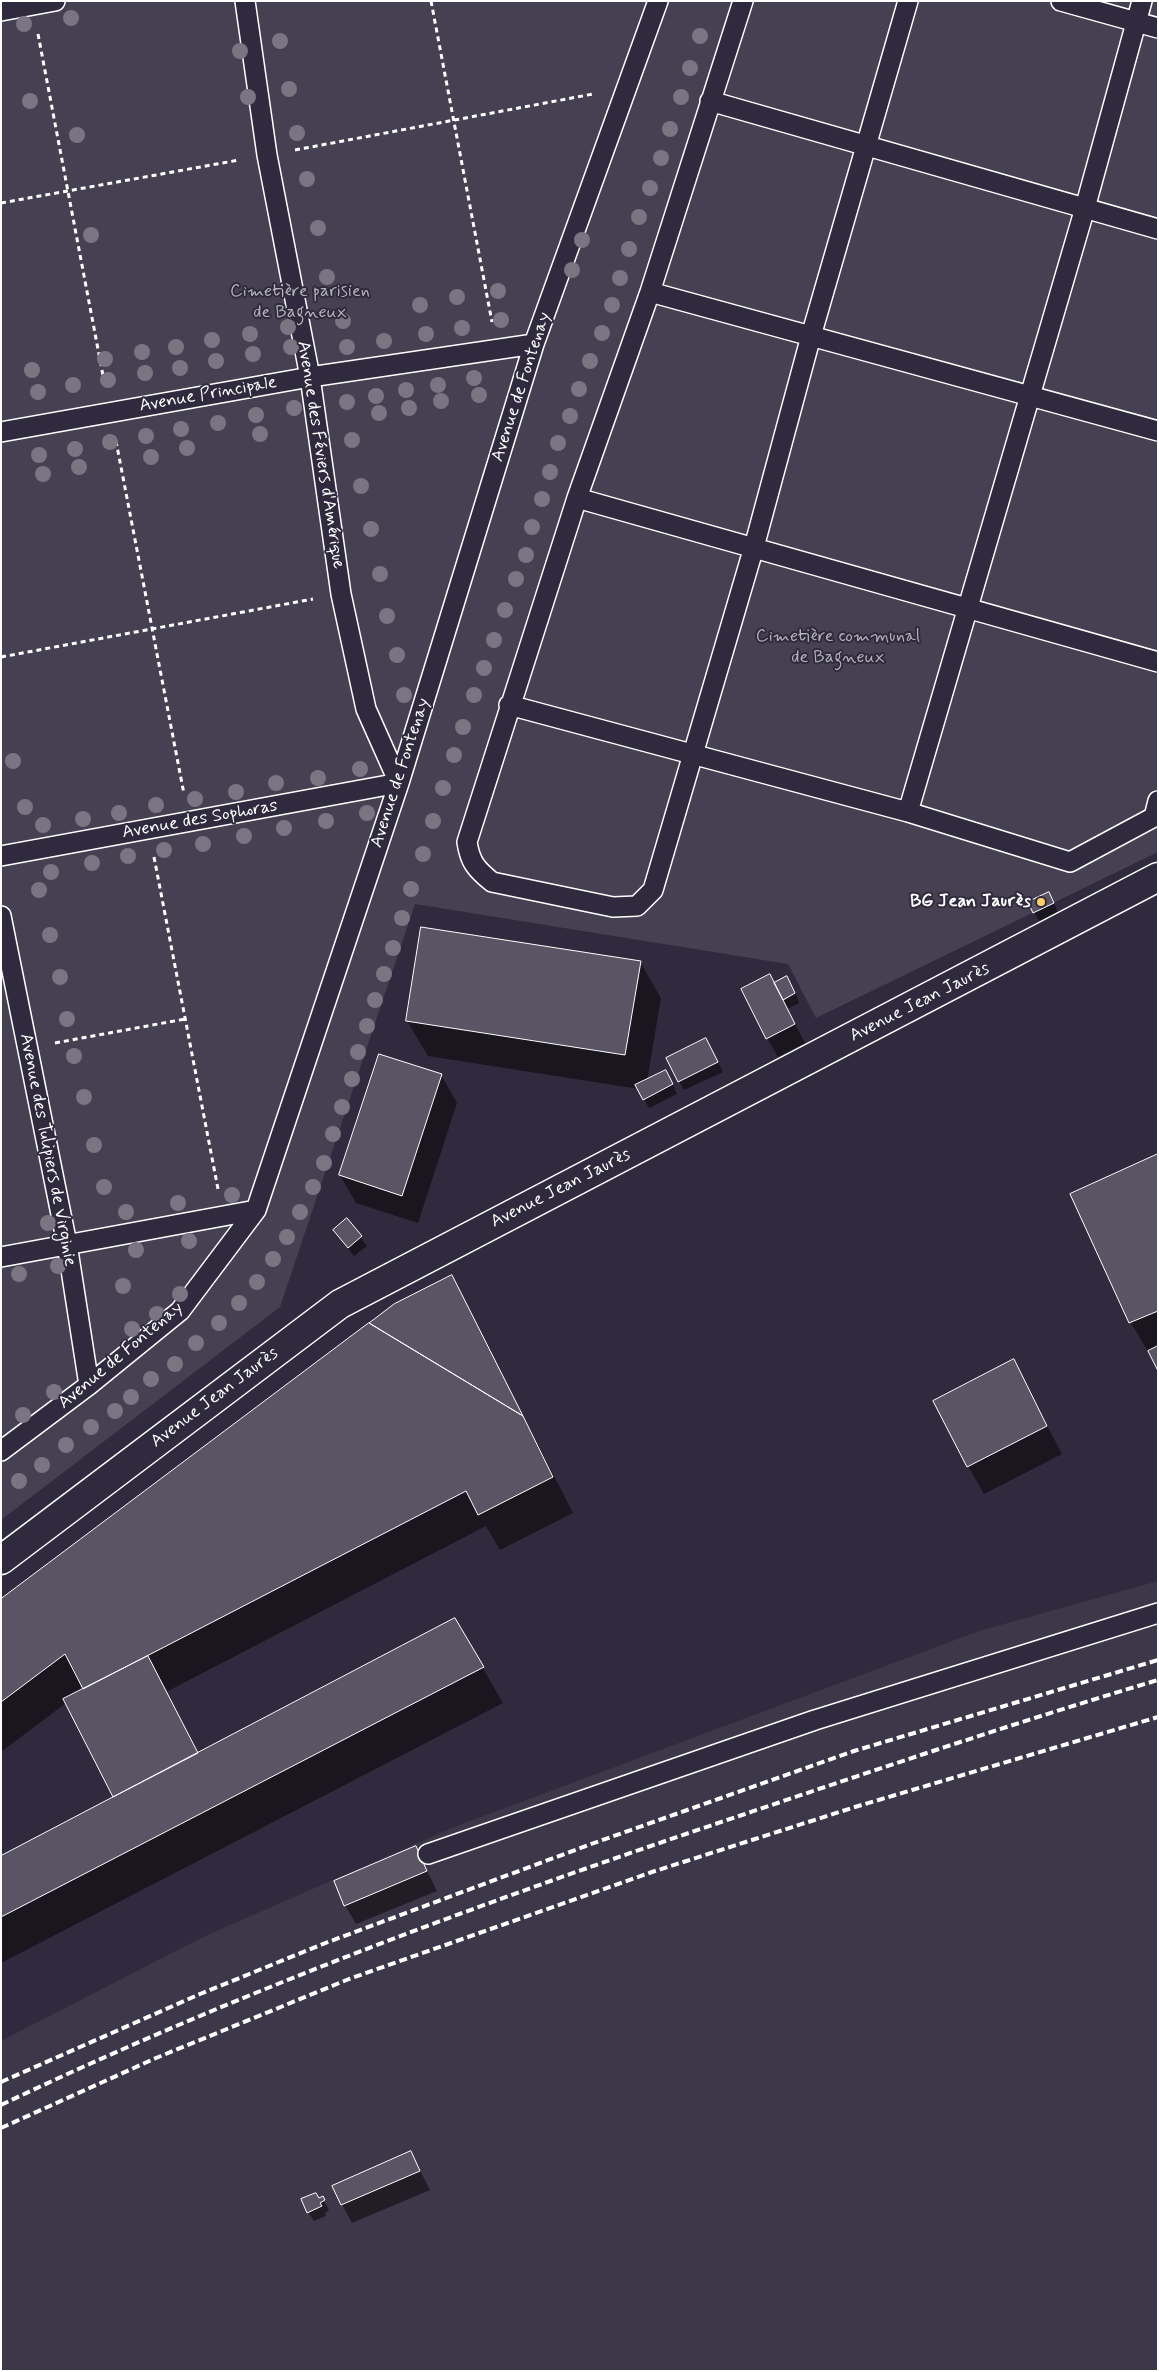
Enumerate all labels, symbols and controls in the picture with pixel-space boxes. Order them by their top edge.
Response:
park label: Cimetière parisien de Bagneux [230,281,370,324]
street label: Avenue de Fontenay [488,309,556,465]
street label: Avenue des Féviers d'Amérique [291,339,349,571]
street label: Avenue Principale [138,372,278,418]
park label: Cimetière communal de Bagneux [756,626,920,669]
street label: Avenue de Fontenay [367,695,435,851]
street label: Avenue des Sophoras [121,796,279,844]
place label: BG Jean Jaurès [910,891,1031,913]
marker: BG Jean Jaurès [1035,896,1047,908]
street label: Avenue Jean Jaurès [846,958,994,1048]
street label: Avenue des Tulipiers de Virginie [14,1032,80,1268]
street label: Avenue Jean Jaurès [487,1144,635,1234]
street label: Avenue de Fontenay [54,1298,188,1414]
street label: Avenue Jean Jaurès [147,1343,283,1453]

